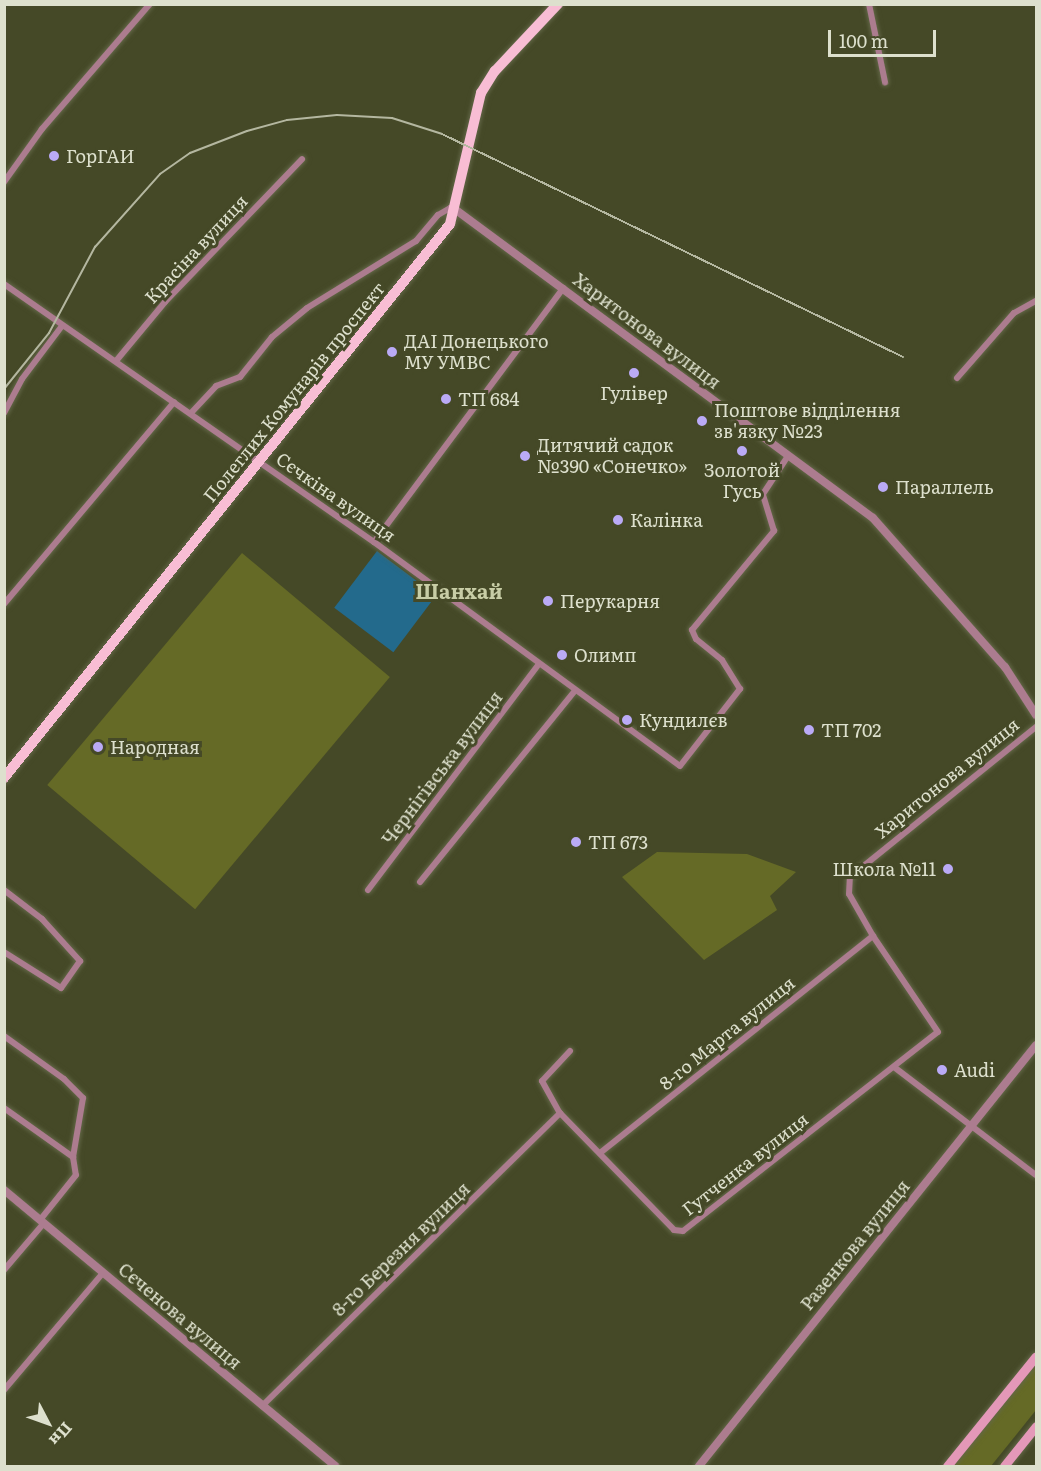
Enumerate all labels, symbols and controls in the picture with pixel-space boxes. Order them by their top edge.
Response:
scale bar [831,18,939,56]
text: 100 m [839,27,888,54]
place label: ГорГАИ [66,145,135,167]
marker: ГорГАИ [47,149,61,163]
street label: Красіна вулиця [140,190,252,308]
street label: Харитонова вулиця [569,269,725,393]
street label: Полеглих Комунарів проспект [199,278,389,506]
place label: ДАІ Донецького МУ УМВС [404,331,549,374]
marker: ДАІ Донецького МУ УМВС [385,345,399,359]
marker: Гулівер [627,366,641,380]
place label: Гулівер [600,382,668,404]
place label: ТП 684 [458,388,519,410]
marker: ТП 684 [439,392,453,406]
place label: Поштове відділення зв'язку №23 [714,400,901,442]
marker: Поштове відділення зв'язку №23 [695,414,709,428]
place label: Дитячий садок №390 «Сонечко» [537,435,687,478]
marker: Золотой Гусь [735,444,749,458]
street label: Сєчкіна вулиця [272,448,400,546]
marker: Дитячий садок №390 «Сонечко» [518,449,532,463]
place label: Золотой Гусь [704,460,780,502]
place label: Параллель [895,476,993,498]
marker: Параллель [876,480,890,494]
place label: Калінка [630,509,703,531]
marker: Калінка [611,513,625,527]
district label: Шанхай [415,578,503,602]
place label: Перукарня [560,590,660,612]
marker: Перукарня [541,594,555,608]
place label: Олимп [574,644,637,666]
marker: Олимп [555,648,569,662]
street label: Чернігівська вулиця [377,687,507,849]
place label: Кундилєв [639,709,728,731]
marker: Кундилєв [620,713,634,727]
street label: Харитонова вулиця [871,713,1023,843]
place label: ТП 702 [821,719,881,741]
marker: ТП 702 [802,723,816,737]
place label: Народная [110,736,200,758]
marker: Народная [91,740,105,754]
place label: ТП 673 [588,831,648,853]
marker: ТП 673 [569,835,583,849]
place label: Школа №11 [832,858,936,880]
marker: Школа №11 [941,862,955,876]
street label: 8-го Марта вулиця [655,972,799,1094]
place label: Audi [954,1059,995,1081]
marker: Audi [935,1063,949,1077]
street label: Гутченка вулиця [678,1108,812,1220]
street label: Разенкова вулиця [796,1175,914,1315]
street label: 8-го Березня вулиця [328,1178,474,1320]
street label: Сєченова вулиця [114,1258,246,1374]
north arrow [18,1393,78,1453]
text: Пн [44,1418,79,1452]

